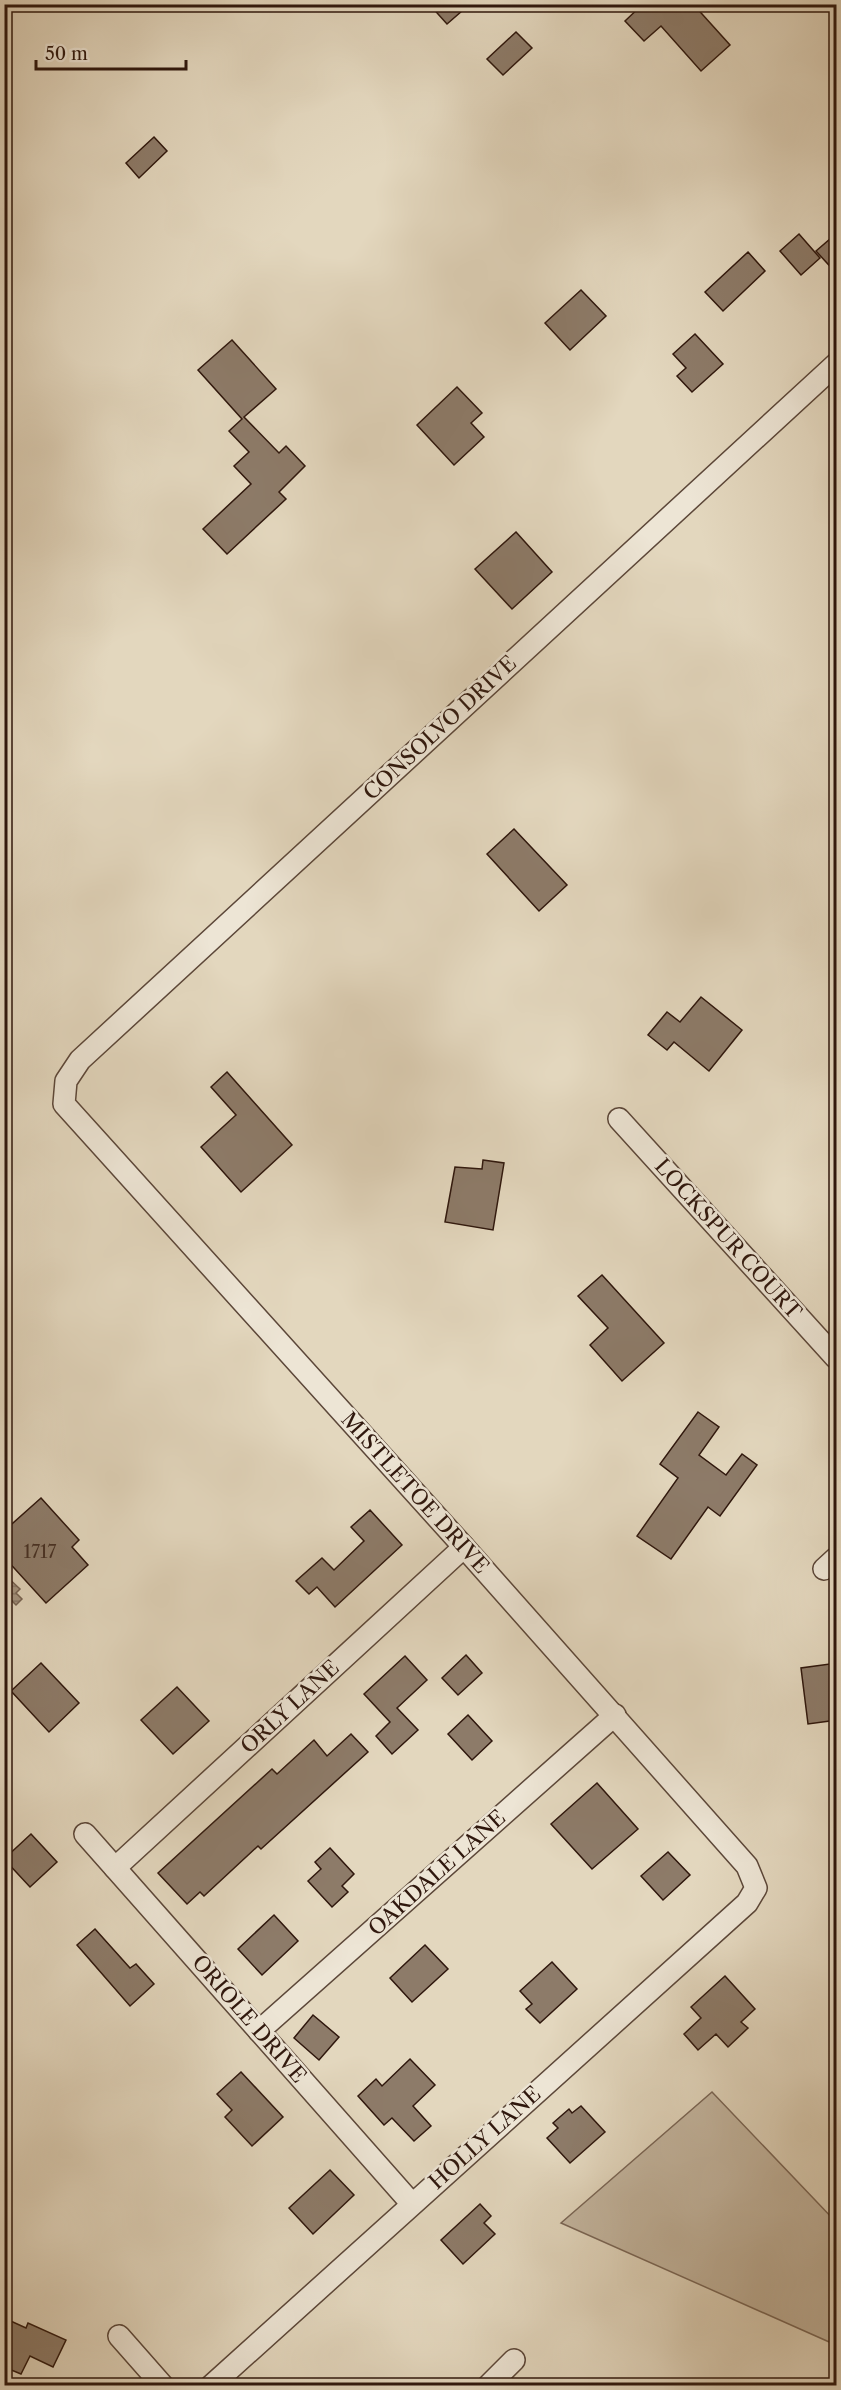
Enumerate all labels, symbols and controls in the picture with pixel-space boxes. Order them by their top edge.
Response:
scale bar [36,33,186,71]
text: 50 m [45,43,88,65]
street label: CONSOLVO DRIVE [358,650,521,805]
street label: LOCKSPUR COURT [650,1153,807,1324]
street label: MISTLETOE DRIVE [336,1407,494,1578]
house number: 1717 [24,1541,57,1563]
street label: ORLY LANE [235,1655,344,1759]
street label: OAKDALE LANE [363,1805,510,1941]
street label: ORIOLE DRIVE [187,1950,312,2088]
street label: HOLLY LANE [424,2081,546,2194]

